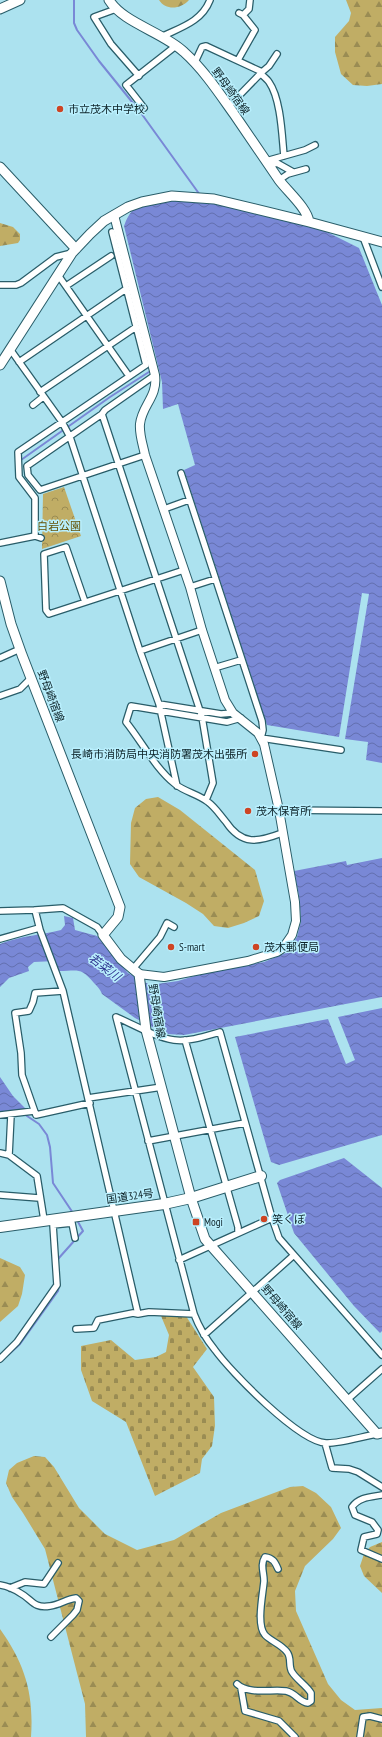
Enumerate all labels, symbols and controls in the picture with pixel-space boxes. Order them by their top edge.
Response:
street label: 野母崎宿線 [209,65,253,117]
place label: 市立茂木中学校 [68,102,145,116]
marker: 市立茂木中学校 [55,104,65,114]
park label: 白岩公園 [37,519,81,533]
street label: 野母崎宿線 [35,668,67,724]
place label: 長崎市消防局中央消防署茂木出張所 [71,747,248,761]
marker: 長崎市消防局中央消防署茂木出張所 [250,749,260,759]
place label: 茂木保育所 [256,804,312,818]
marker: 茂木保育所 [243,806,253,816]
place label: S-mart [179,940,205,954]
place label: 茂木郵便局 [264,940,319,954]
marker: S-mart [166,942,176,952]
marker: 茂木郵便局 [251,942,261,952]
water label: 若菜川 [86,950,125,985]
street label: 野母崎宿線 [146,983,168,1039]
street label: 国道324号 [105,1186,155,1206]
place label: 笑くぼ [272,1212,305,1226]
marker: 笑くぼ [259,1214,269,1224]
place label: Mogi [204,1215,223,1229]
marker: Mogi [191,1217,201,1227]
street label: 野母崎宿線 [259,1282,305,1332]

